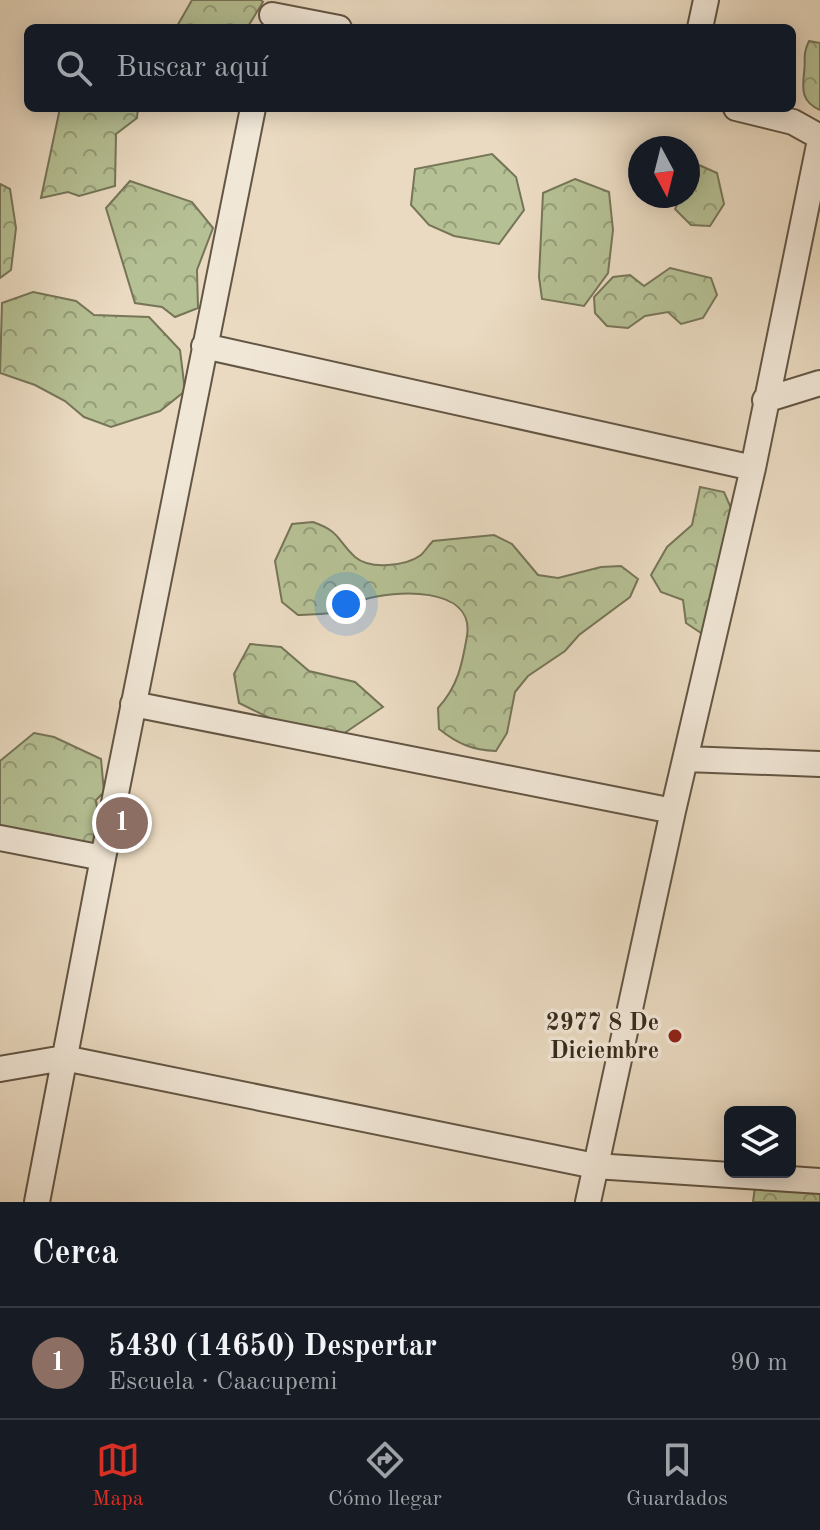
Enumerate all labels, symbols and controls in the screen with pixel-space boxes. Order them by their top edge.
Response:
search box [24,24,796,112]
icon: search [52,46,96,90]
text: Buscar aquí [116,53,268,83]
north arrow [628,136,700,208]
your location [326,584,366,624]
pin: 1 [96,793,148,853]
place label: 2977 8 De Diciembre [546,1012,659,1064]
marker: 2977 8 De Diciembre [666,1027,684,1045]
map controls [724,1106,796,1178]
button: layers [724,1106,796,1178]
text: Cerca [32,1237,118,1271]
text: 5430 (14650) Despertar [108,1332,437,1362]
text: 1 [50,1350,66,1376]
text: 90 m [730,1350,788,1376]
text: Escuela · Caacupemi [108,1369,338,1395]
tab: Mapa [92,1438,144,1513]
tab: Cómo llegar [328,1438,442,1513]
tab: Guardados [626,1438,728,1513]

